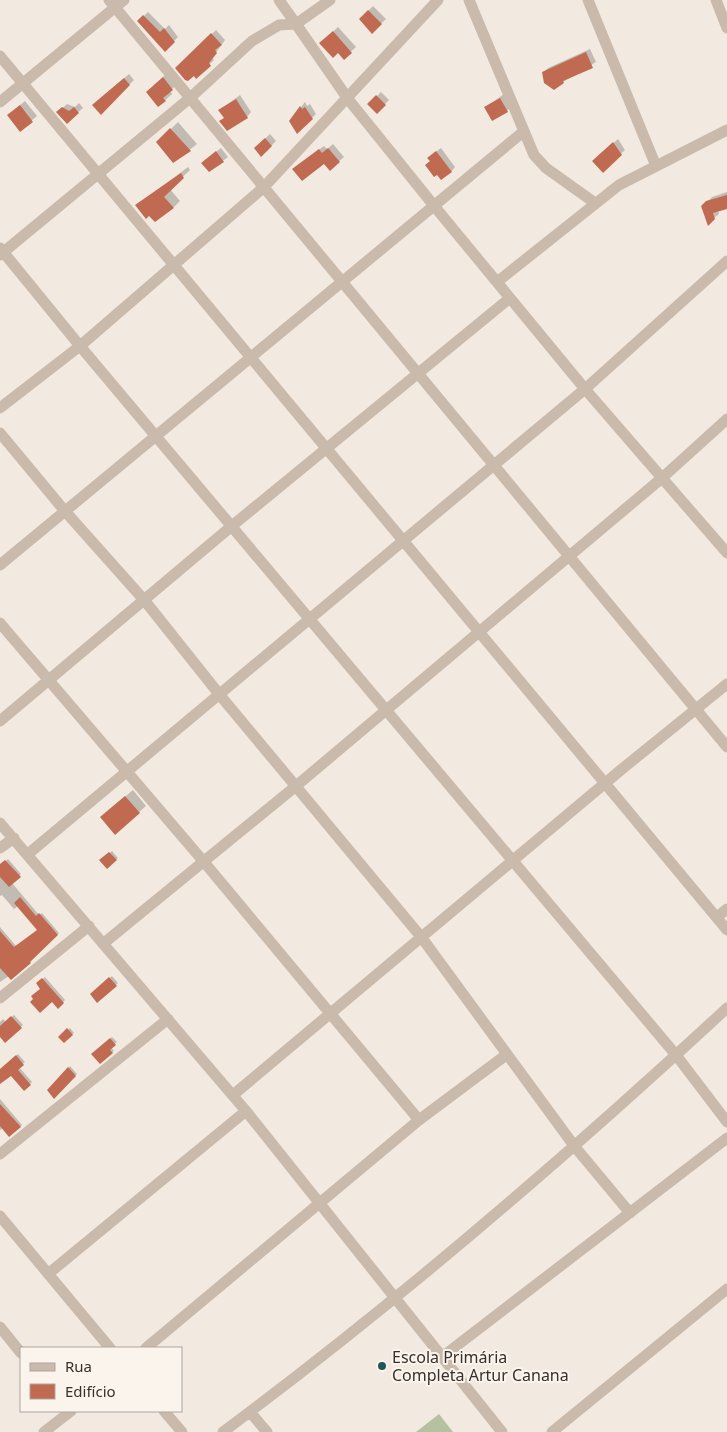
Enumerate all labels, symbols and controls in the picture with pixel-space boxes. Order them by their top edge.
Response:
place label: Escola Primária Completa Artur Canana [392,1346,569,1386]
legend [20,1347,182,1412]
text: Rua [65,1356,92,1376]
marker: Escola Primária Completa Artur Canana [376,1360,388,1372]
text: Edifício [65,1381,116,1401]

